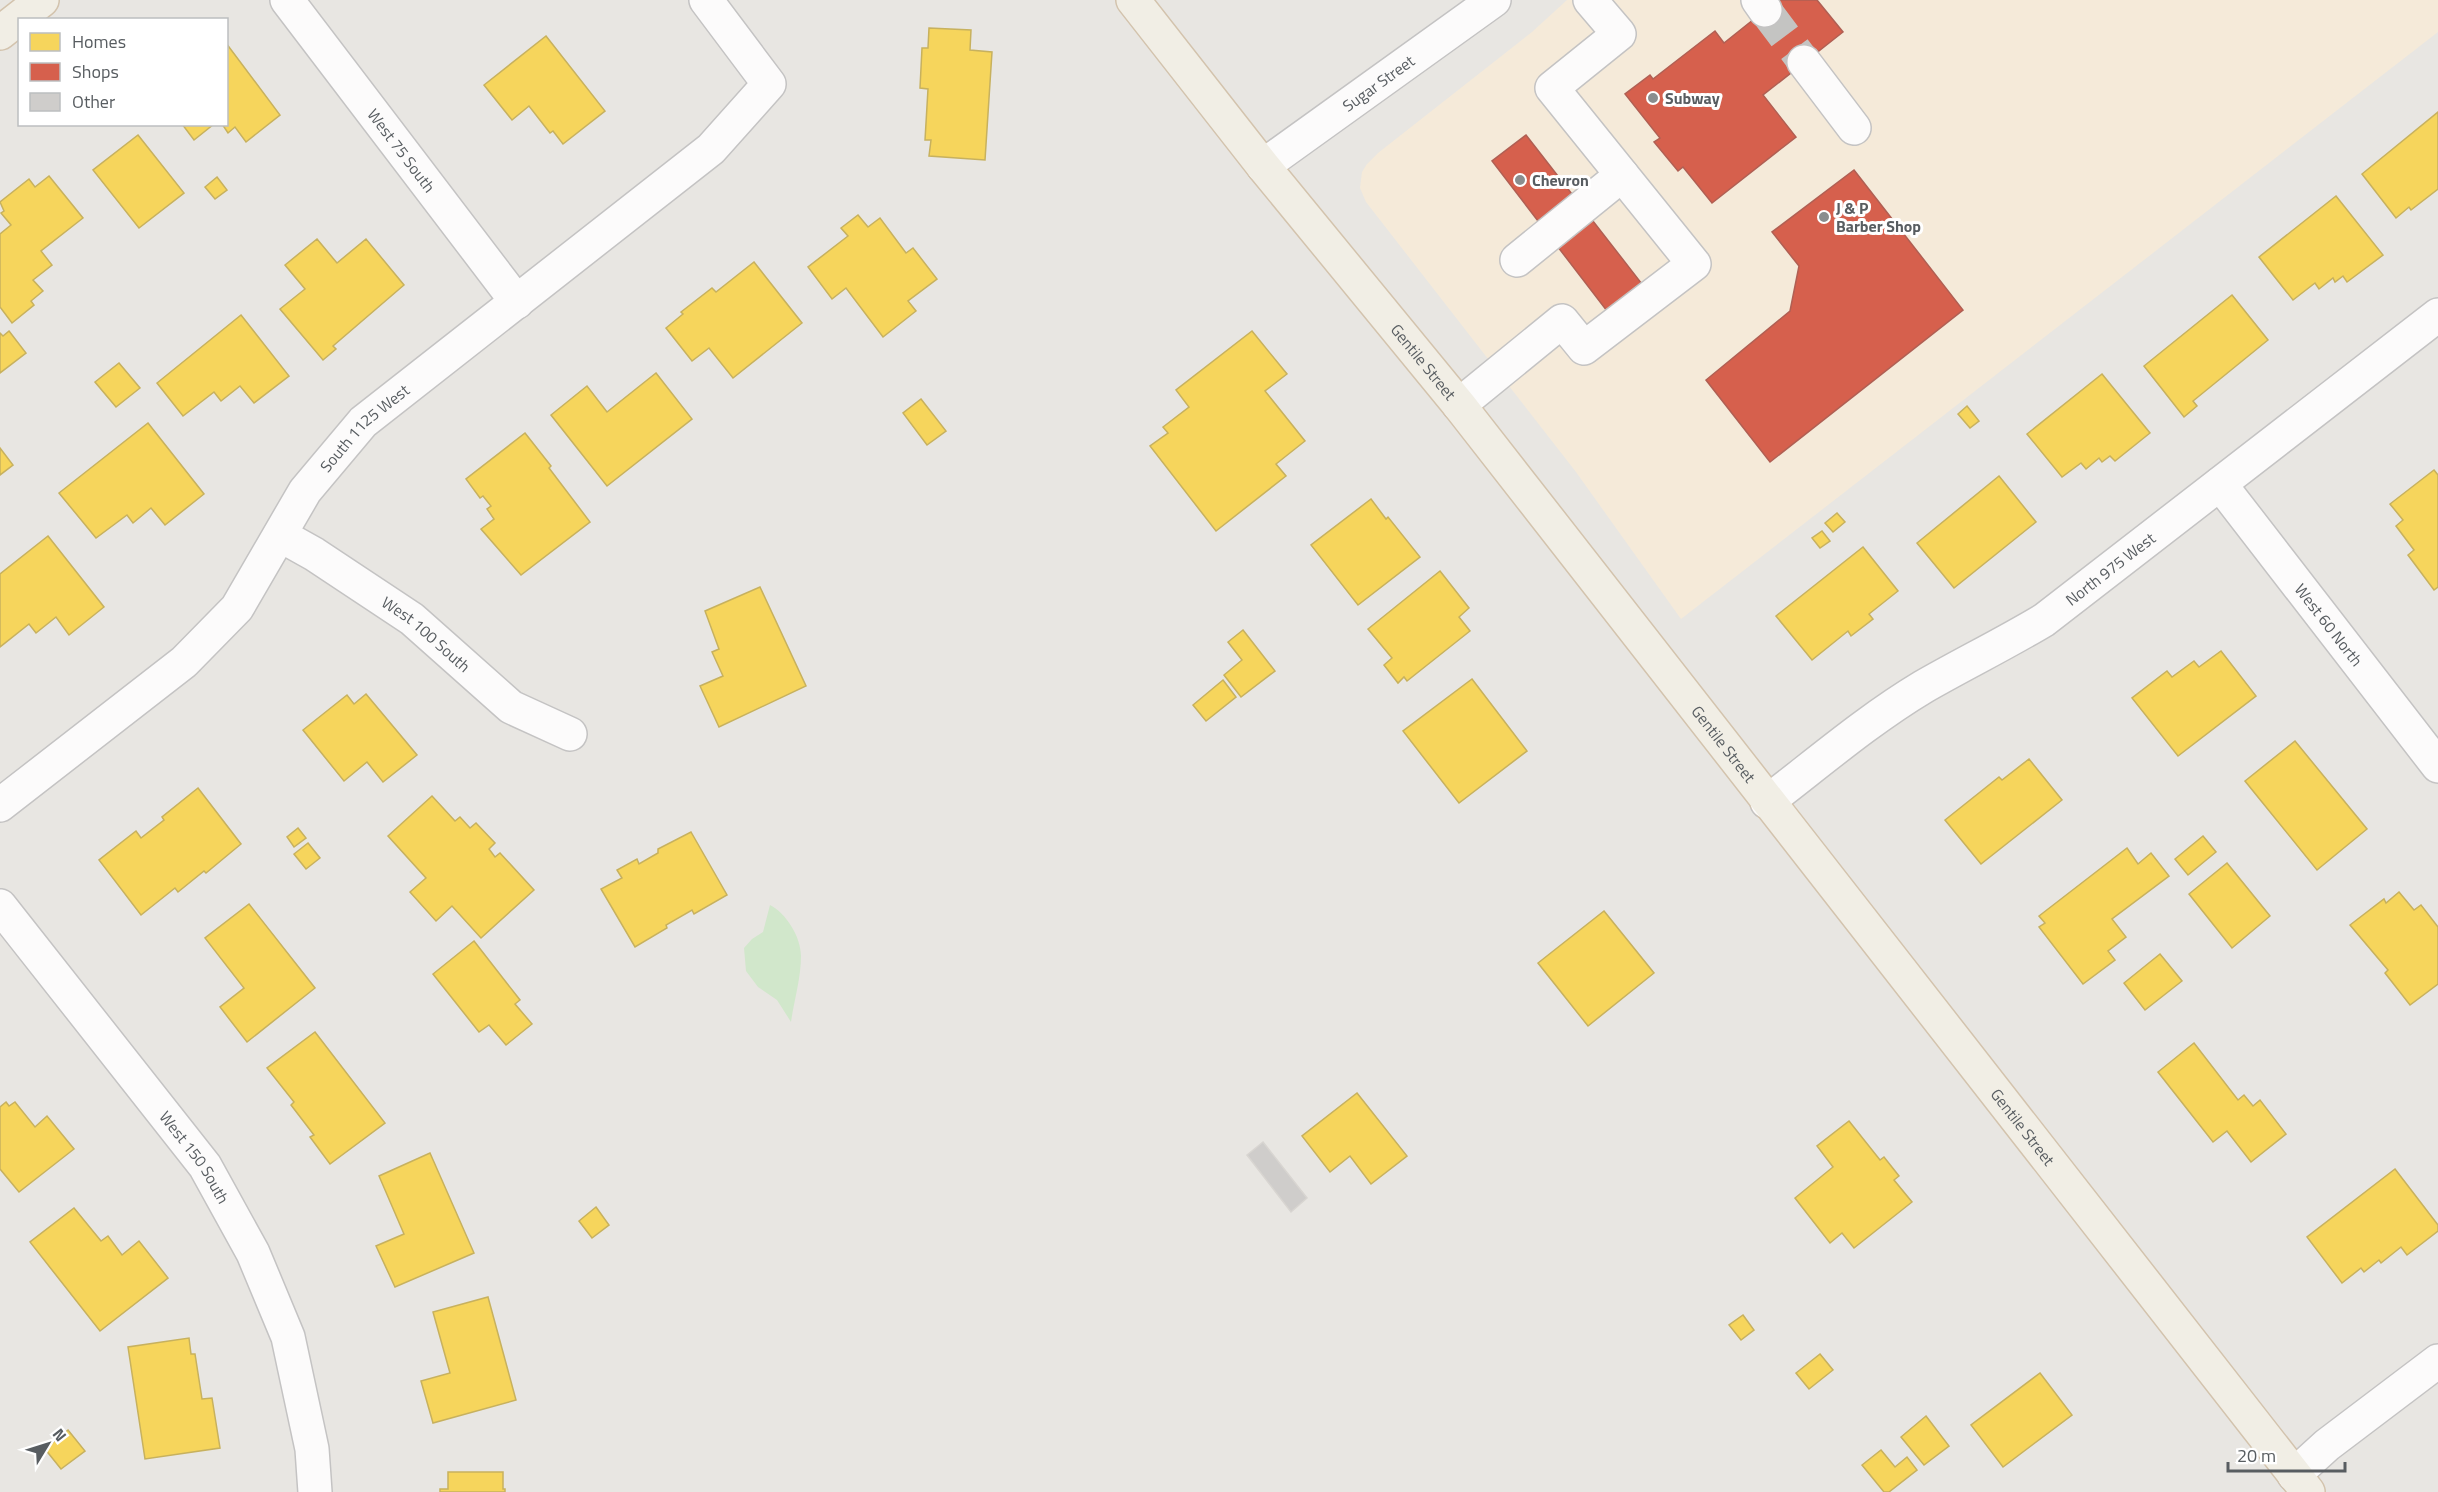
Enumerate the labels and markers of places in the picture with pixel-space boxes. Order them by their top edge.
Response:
place label: Subway [1665,86,1720,110]
marker: Subway [1646,91,1660,105]
place label: Chevron [1532,168,1589,192]
marker: Chevron [1513,173,1527,187]
place label: J & P Barber Shop [1836,196,1921,238]
marker: J & P Barber Shop [1817,210,1831,224]

